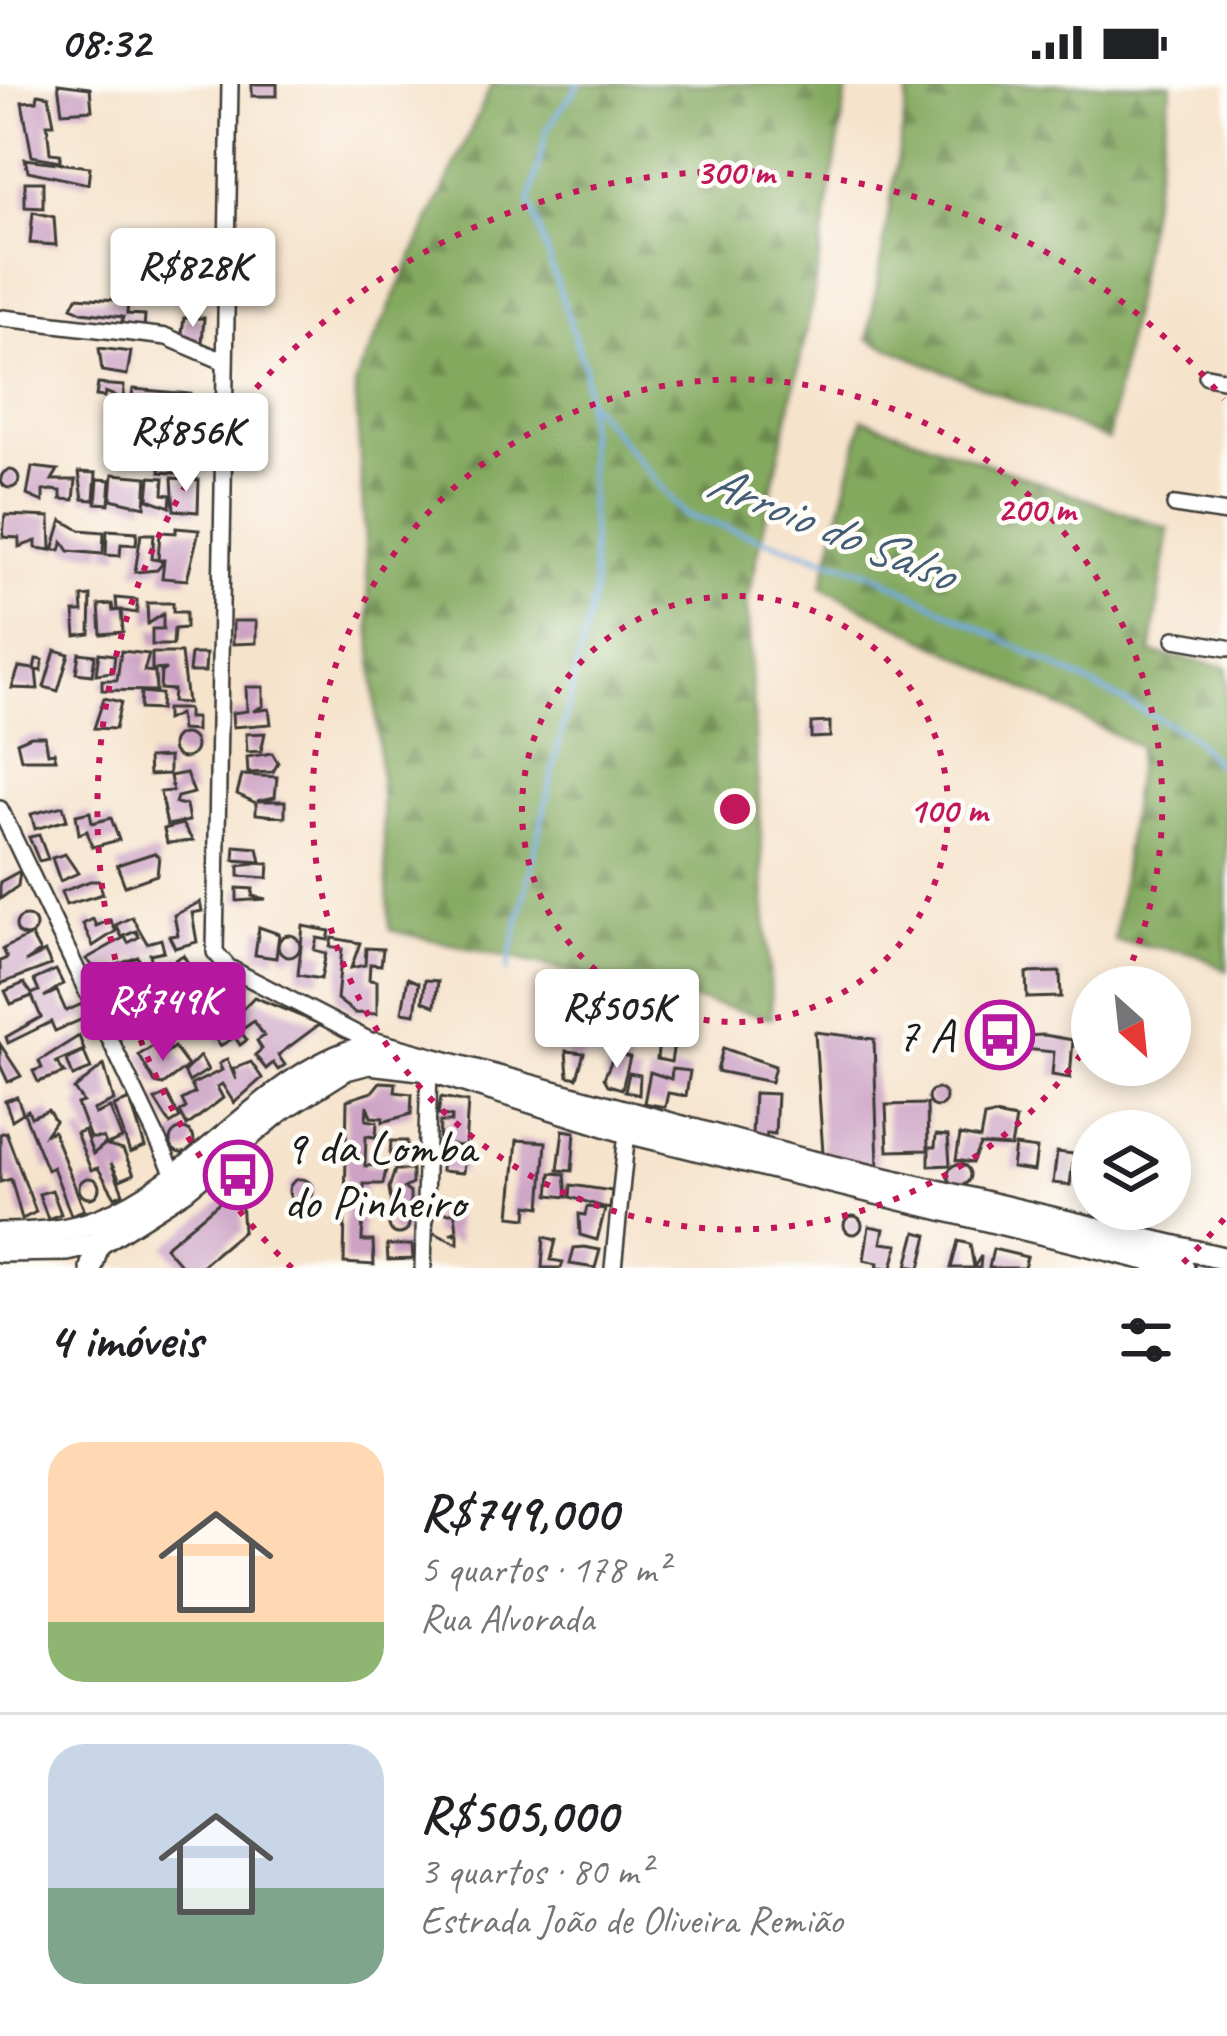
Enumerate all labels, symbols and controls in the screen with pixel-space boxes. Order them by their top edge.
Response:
text: 08:32 [60,14,150,71]
text: 300 m [696,149,777,195]
pin: R$828K [95,228,291,330]
text: R$828K [137,242,249,291]
pin: R$856K [88,393,284,495]
text: R$856K [130,407,242,456]
water label: Arroio do Salso [699,449,969,607]
text: 200 m [997,486,1078,532]
text: 100 m [909,787,990,833]
centre of rings [714,788,756,830]
pin: R$749K [65,962,261,1064]
north arrow [1071,966,1191,1086]
map controls [1071,966,1191,1230]
pin: R$505K [519,969,715,1071]
text: R$749K [108,976,218,1025]
text: R$505K [562,983,672,1032]
bus stop icon: 7 A [965,1000,1035,1070]
place label: 7 A [897,1005,956,1065]
button: layers [1071,1110,1191,1230]
place label: 9 da Lomba do Pinheiro [284,1117,480,1232]
bus stop icon: 9 da Lomba do Pinheiro [203,1140,273,1210]
icon: filters [1113,1307,1179,1373]
text: 4 imóveis [48,1308,202,1372]
text: R$749,000 [420,1481,618,1545]
icon: home [144,1490,288,1634]
text: 5 quartos · 178 m² [420,1545,668,1594]
text: Rua Alvorada [420,1594,594,1643]
text: R$505,000 [420,1783,617,1847]
icon: home [144,1792,288,1936]
text: 3 quartos · 80 m² [420,1847,650,1896]
text: Estrada João de Oliveira Remião [420,1896,843,1945]

